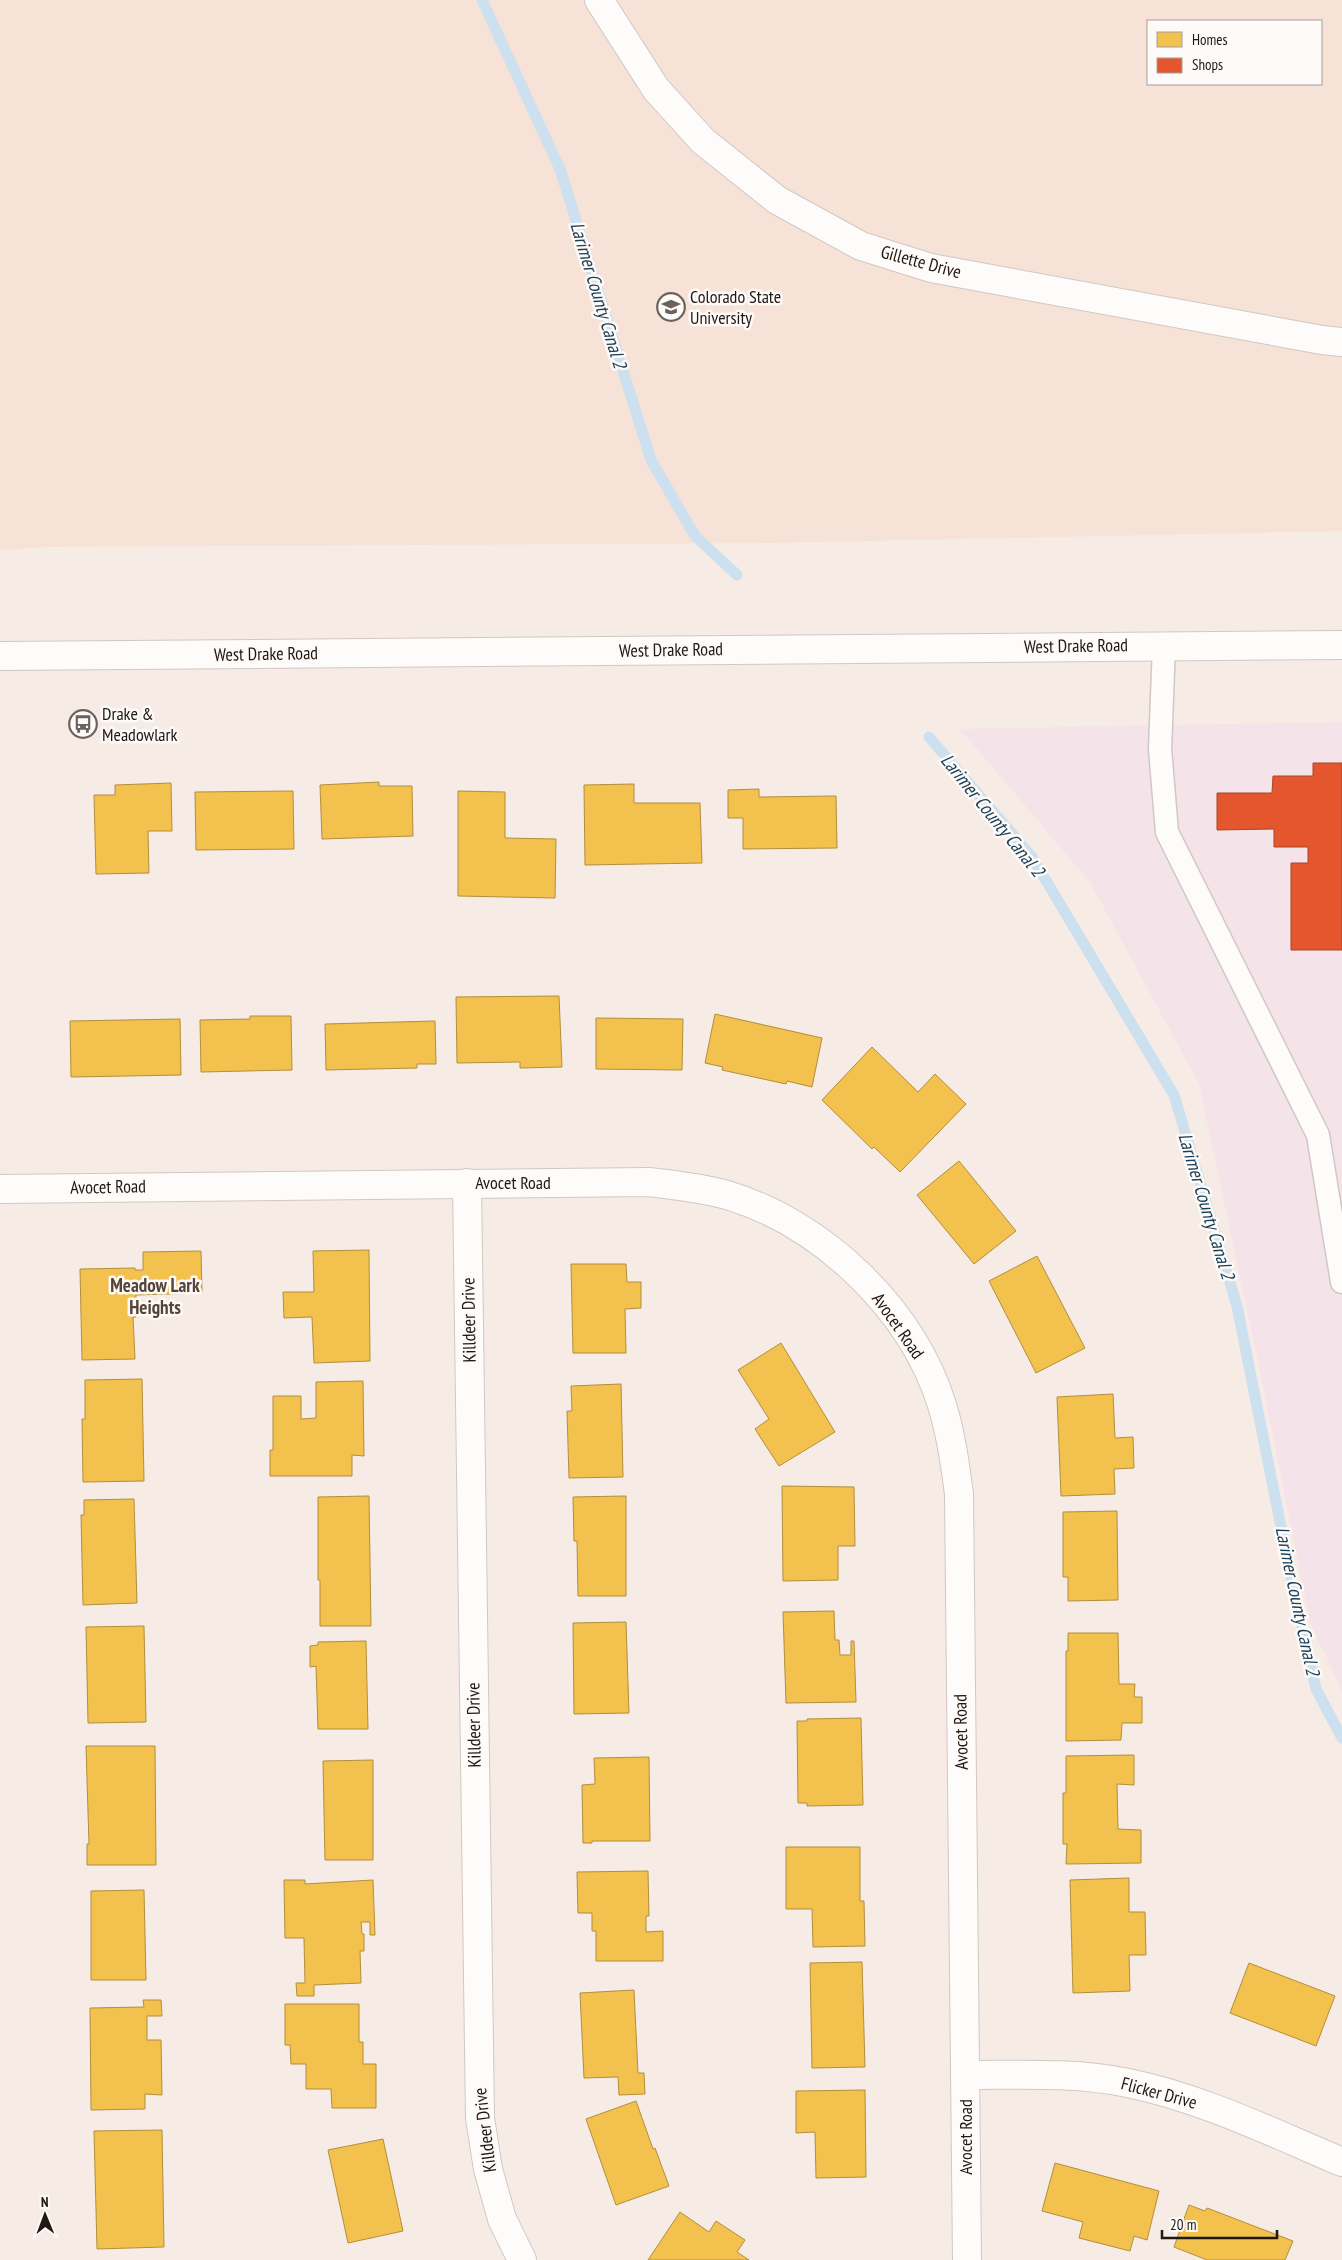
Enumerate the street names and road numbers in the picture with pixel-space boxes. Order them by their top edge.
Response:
street label: Gillette Drive [878,240,964,283]
street label: West Drake Road [1024,633,1128,658]
street label: West Drake Road [619,637,723,662]
street label: West Drake Road [214,641,318,666]
street label: Avocet Road [475,1171,551,1194]
street label: Avocet Road [70,1174,146,1199]
street label: Killdeer Drive [456,1277,481,1363]
street label: Avocet Road [867,1288,930,1363]
street label: Killdeer Drive [461,1682,486,1768]
street label: Avocet Road [948,1694,973,1770]
street label: Flicker Drive [1119,2071,1200,2114]
street label: Killdeer Drive [468,2086,501,2174]
street label: Avocet Road [954,2099,977,2175]

